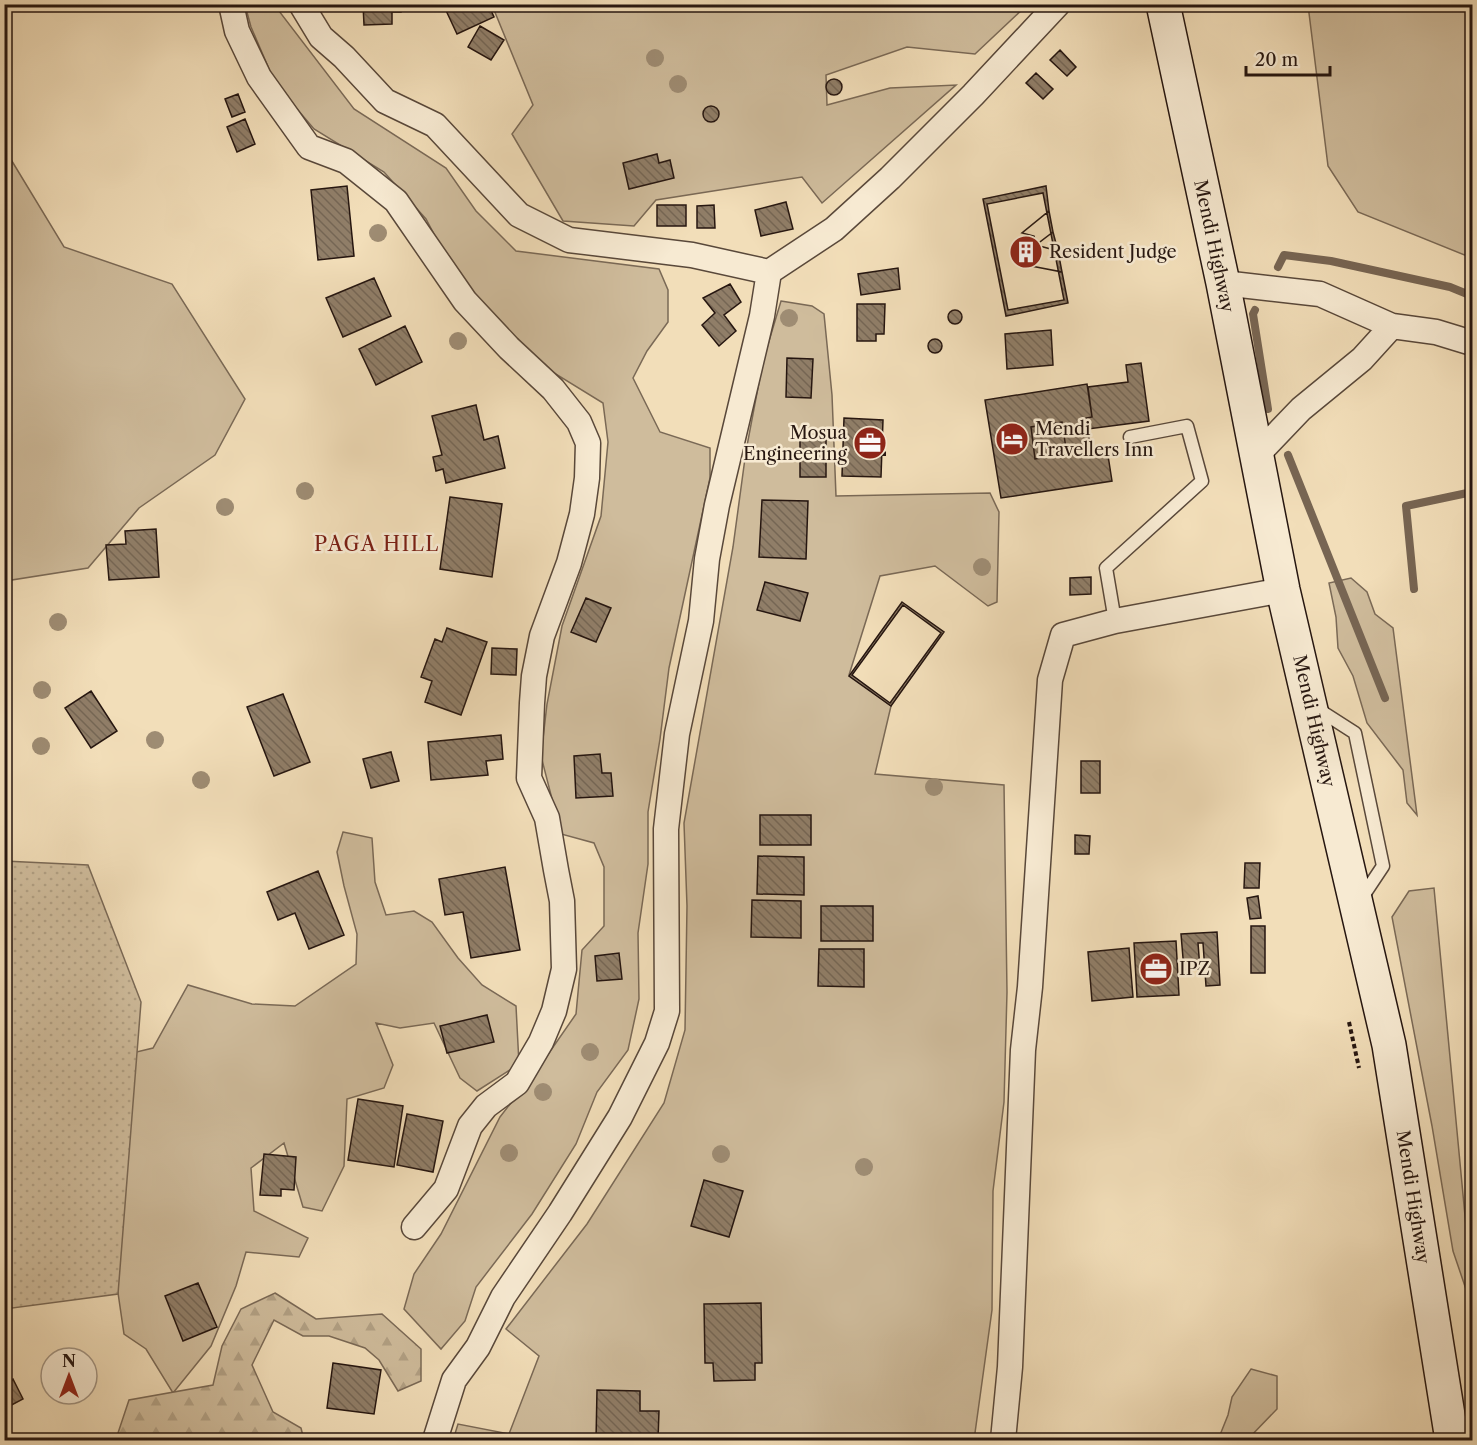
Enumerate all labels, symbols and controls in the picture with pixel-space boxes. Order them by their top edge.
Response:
scale bar [1246,39,1330,77]
text: 20 m [1255,49,1299,71]
street label: Mendi Highway [1189,178,1239,315]
building icon: Resident Judge [1008,234,1044,270]
place label: Resident Judge [1049,241,1177,263]
place label: Mendi Travellers Inn [1035,418,1154,461]
hotel icon: Mendi Travellers Inn [994,421,1030,457]
place label: Mosua Engineering [743,422,848,465]
office icon: Mosua Engineering [852,425,888,461]
district label: PAGA HILL [314,532,440,556]
street label: Mendi Highway [1288,653,1340,790]
office icon: IPZ [1138,951,1174,987]
place label: IPZ [1179,958,1210,980]
street label: Mendi Highway [1392,1129,1435,1266]
north arrow [39,1346,99,1406]
text: N [62,1351,76,1371]

